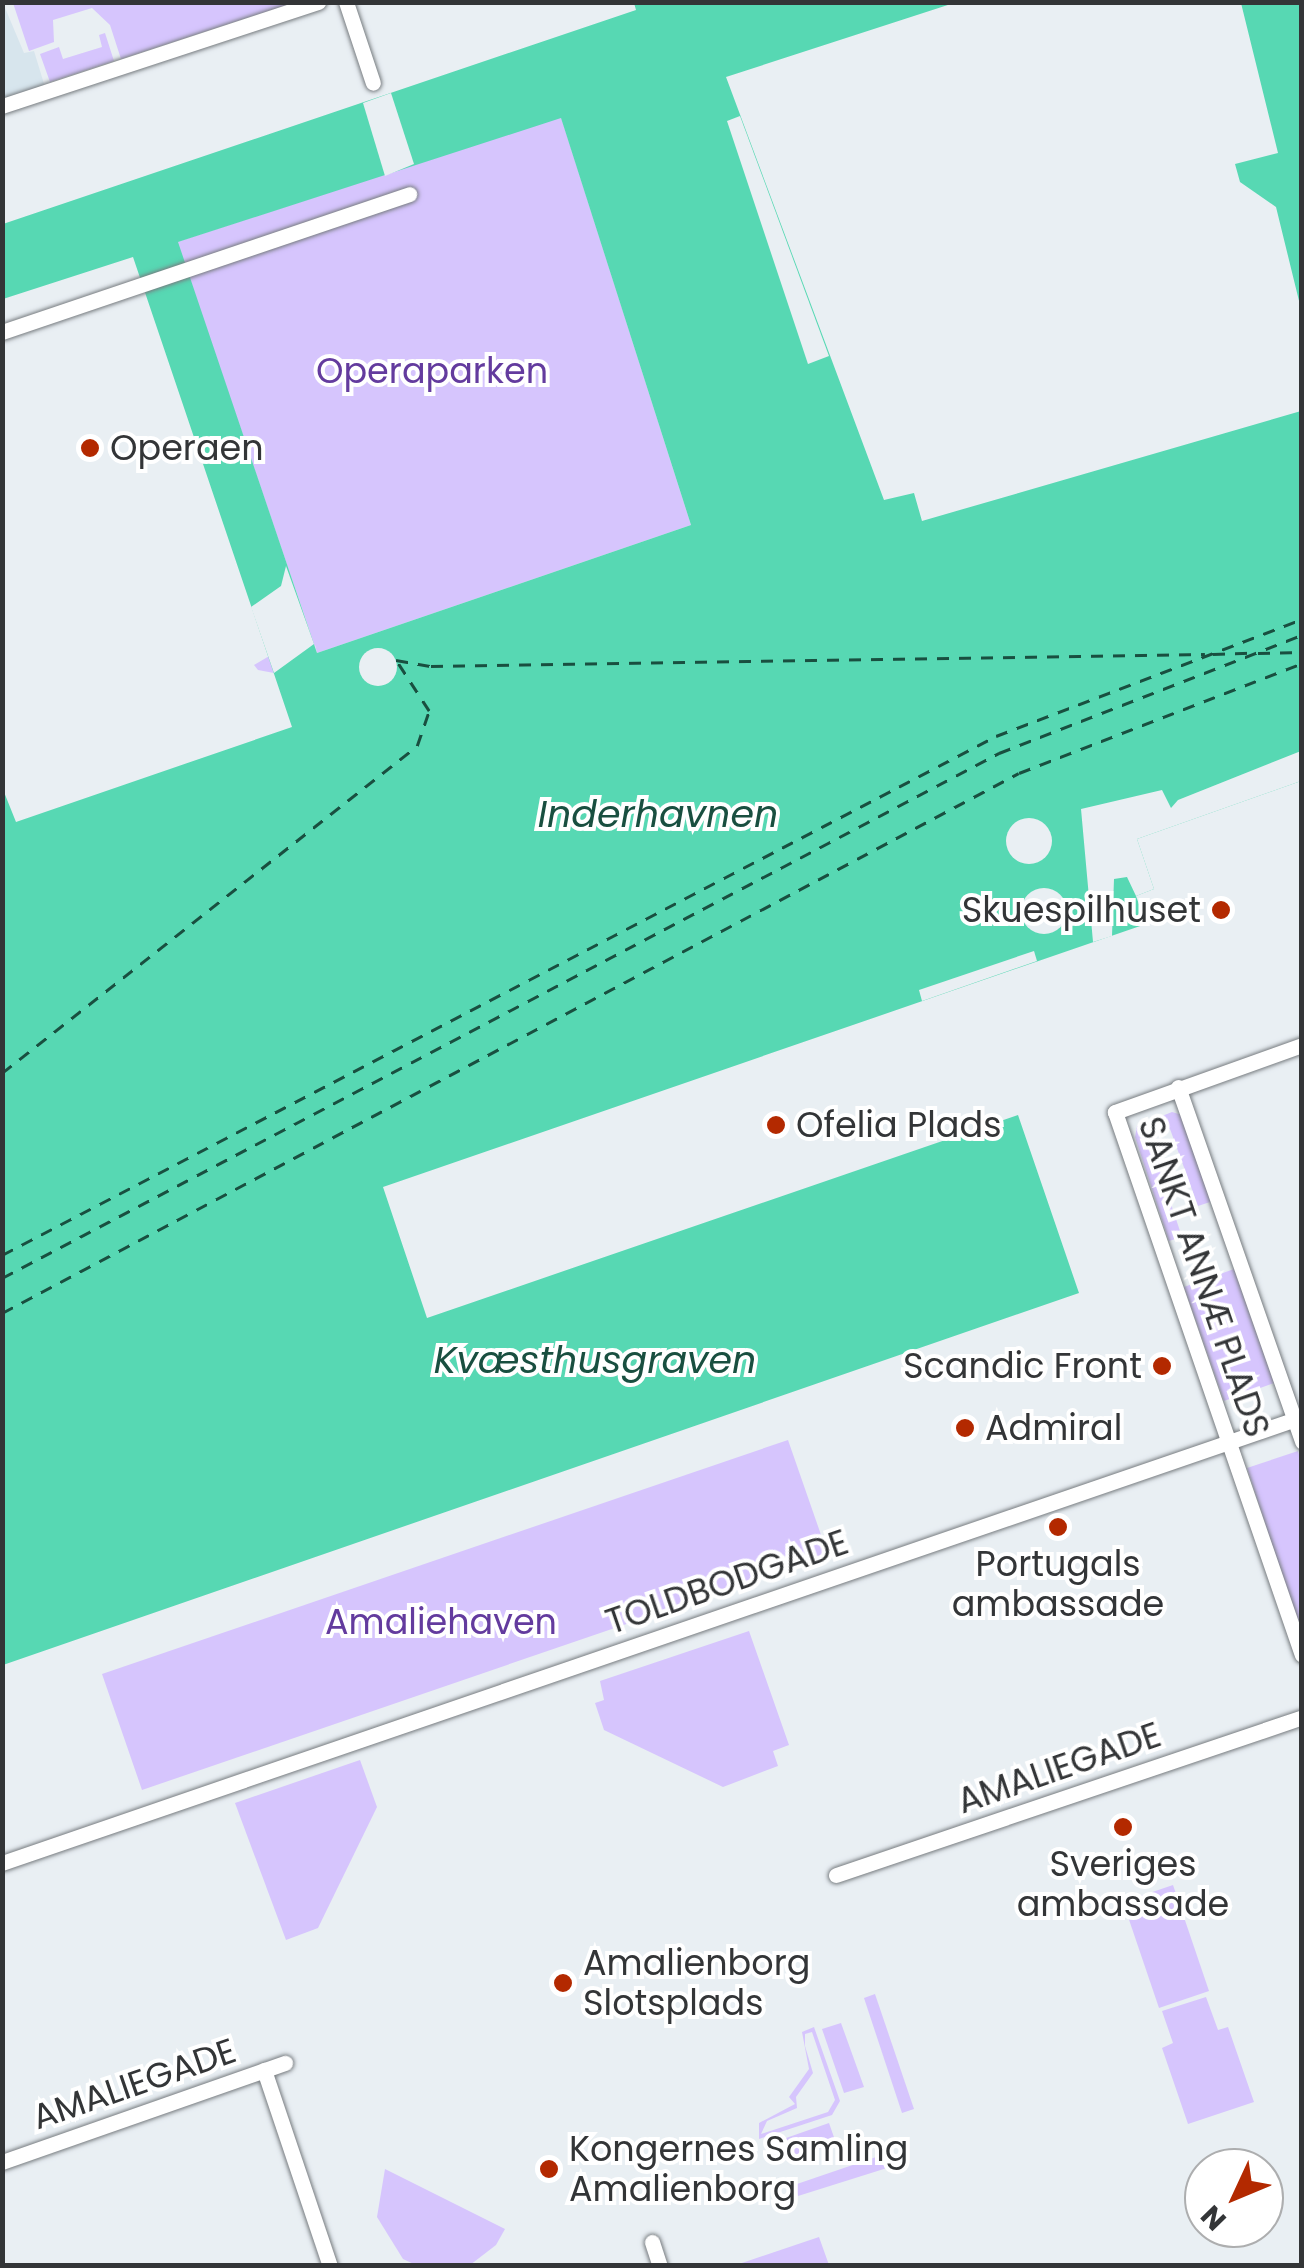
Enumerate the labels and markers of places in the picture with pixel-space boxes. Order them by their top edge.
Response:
place label: Operaen [110,427,264,469]
marker: Operaen [79,437,101,459]
place label: Skuespilhuset [962,889,1201,931]
marker: Skuespilhuset [1210,899,1232,921]
place label: Ofelia Plads [796,1104,1001,1146]
marker: Ofelia Plads [765,1114,787,1136]
place label: Scandic Front [903,1345,1142,1387]
marker: Scandic Front [1151,1355,1173,1377]
place label: Admiral [985,1407,1122,1449]
marker: Admiral [954,1417,976,1439]
marker: Portugals ambassade [1047,1516,1069,1538]
place label: Portugals ambassade [952,1543,1164,1625]
marker: Sveriges ambassade [1112,1816,1134,1838]
place label: Sveriges ambassade [1017,1843,1229,1925]
place label: Amalienborg Slotsplads [583,1942,810,2024]
marker: Amalienborg Slotsplads [552,1972,574,1994]
place label: Kongernes Samling Amalienborg [569,2128,908,2210]
marker: Kongernes Samling Amalienborg [538,2158,560,2180]

